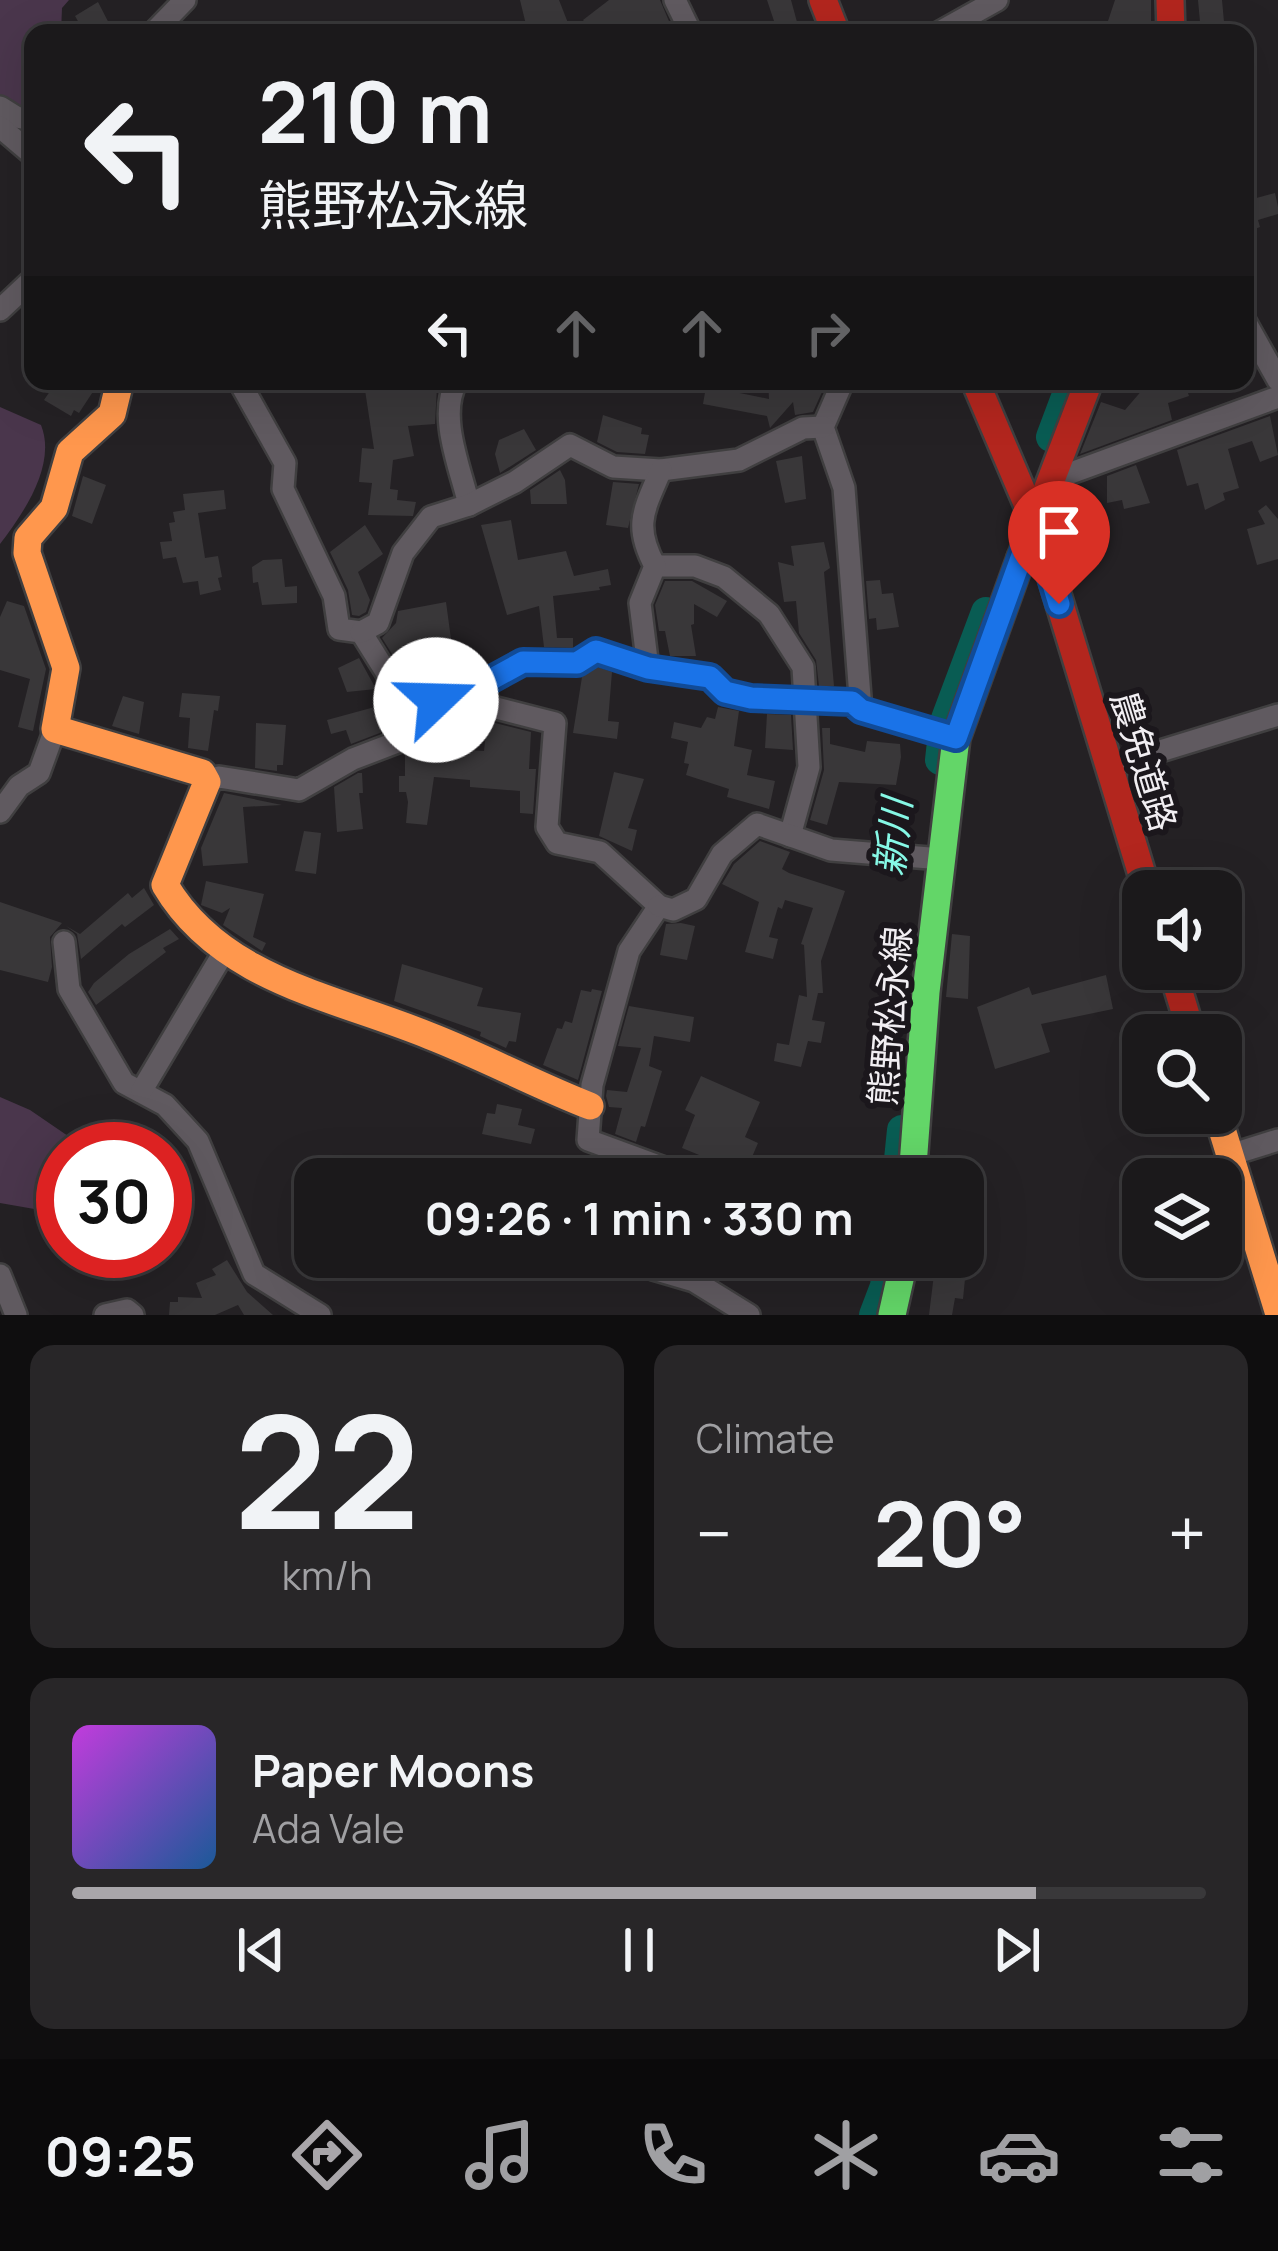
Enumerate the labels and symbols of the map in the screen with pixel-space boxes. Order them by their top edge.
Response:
pin [1008,481,1110,604]
position arrow [373,637,499,763]
street label: 農免道路 [1100,685,1189,837]
water label: 新川 [861,791,923,879]
street label: 熊野松永線 [857,924,922,1108]
speed limit sign: 30 [36,1122,192,1278]

